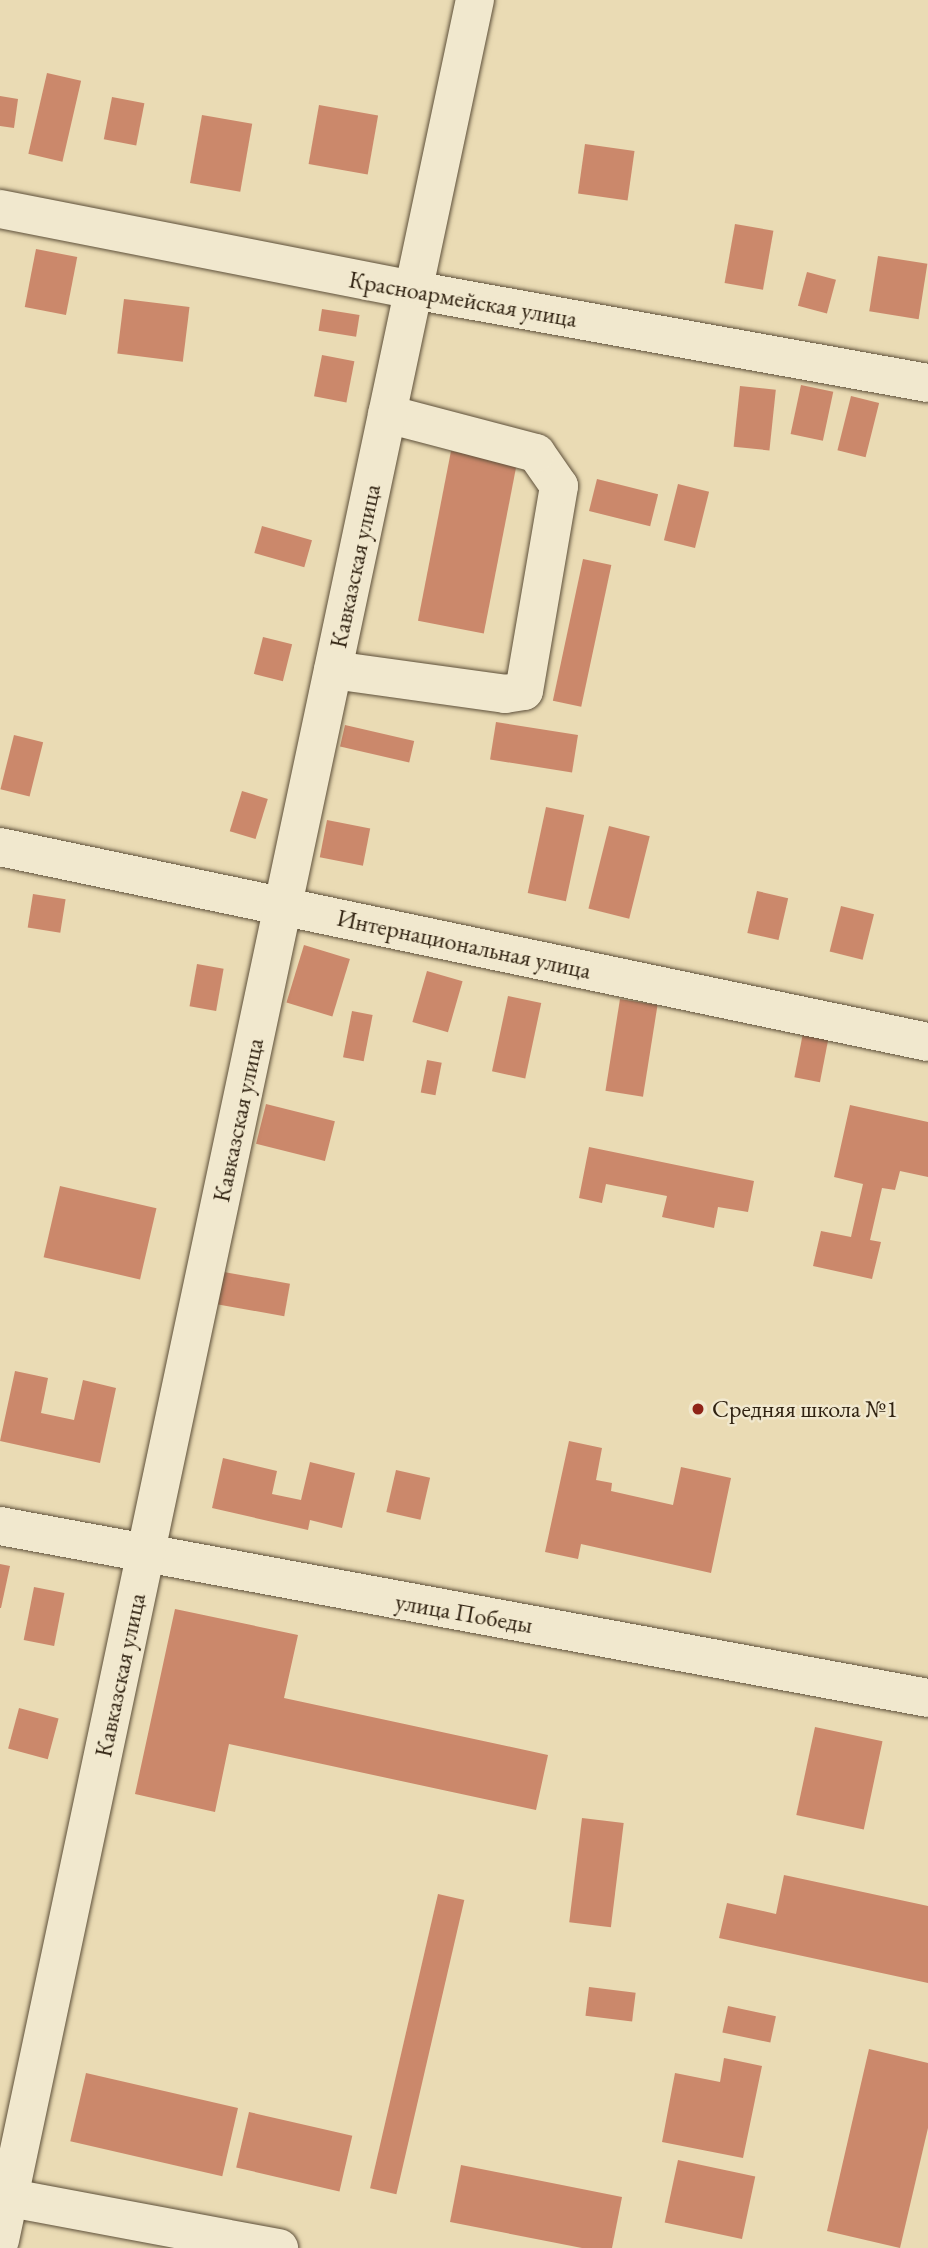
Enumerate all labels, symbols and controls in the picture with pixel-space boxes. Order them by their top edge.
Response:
street label: Красноармейская улица [347,265,579,333]
street label: Кавказская улица [324,481,386,651]
street label: Интернациональная улица [334,903,594,985]
street label: Кавказская улица [207,1035,269,1205]
place label: Средняя школа №1 [712,1395,898,1423]
marker: Средняя школа №1 [690,1401,706,1417]
street label: улица Победы [393,1587,535,1639]
street label: Кавказская улица [89,1590,151,1760]

